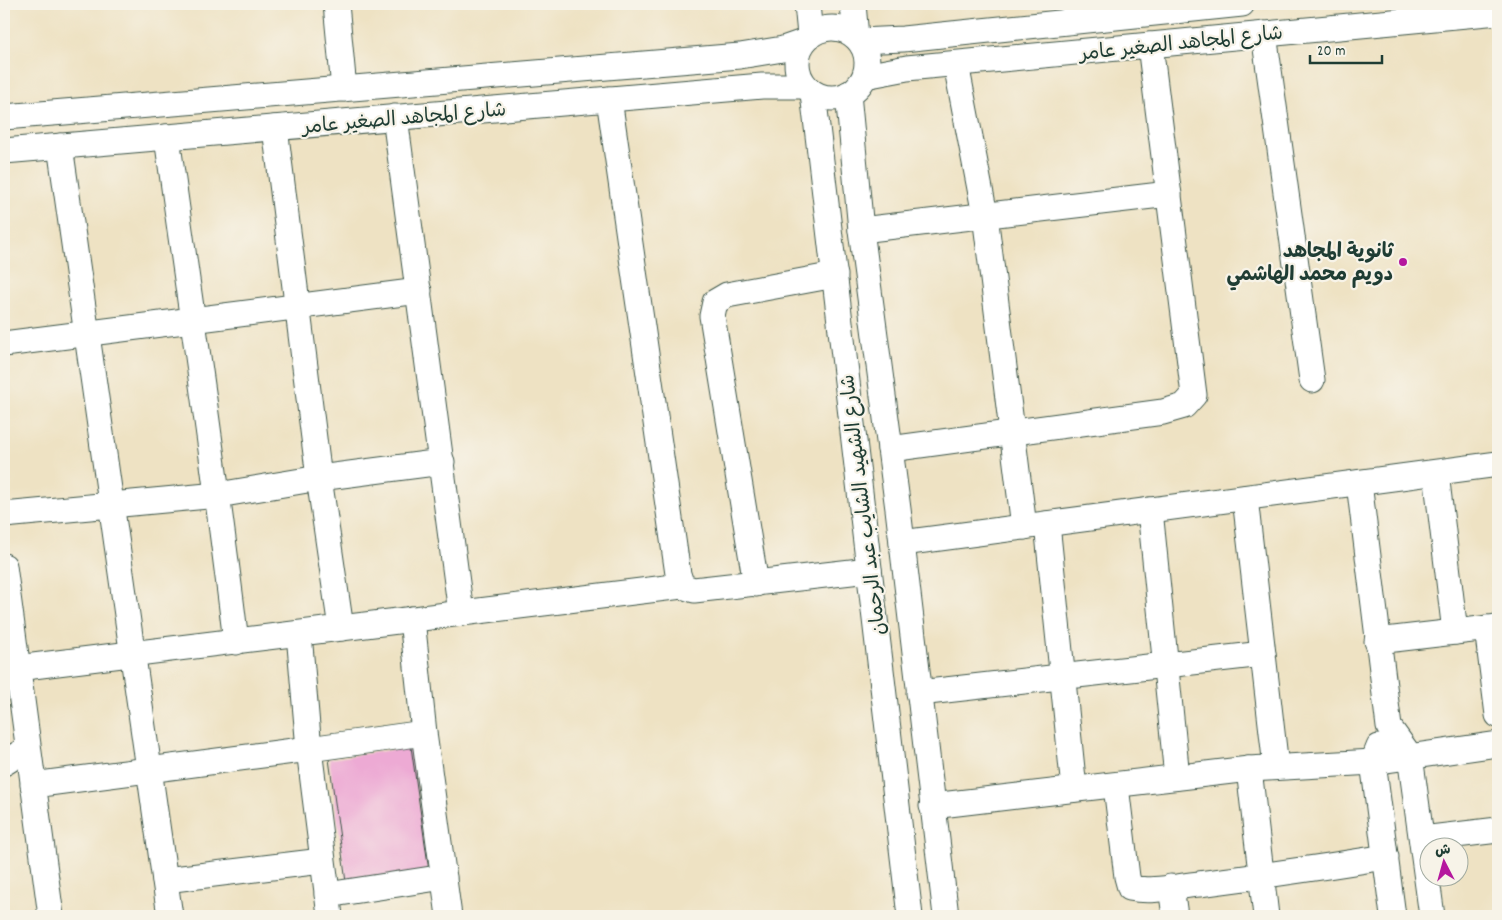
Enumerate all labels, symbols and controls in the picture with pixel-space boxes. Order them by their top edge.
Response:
street label: شارع المجاهد الصغير عامر [1076,20,1285,70]
scale bar [1310,32,1382,64]
text: 20 m [1317,41,1345,63]
street label: شارع المجاهد الصغير عامر [299,97,507,143]
place label: ثانوية المجاهد دويم محمد الهاشمي [1226,239,1394,291]
marker: ثانوية المجاهد دويم محمد الهاشمي [1397,256,1409,268]
street label: شارع الشهيد الشايب عبد الرحمان [835,373,895,637]
north arrow [1420,838,1470,888]
text: ش [1434,840,1452,862]

